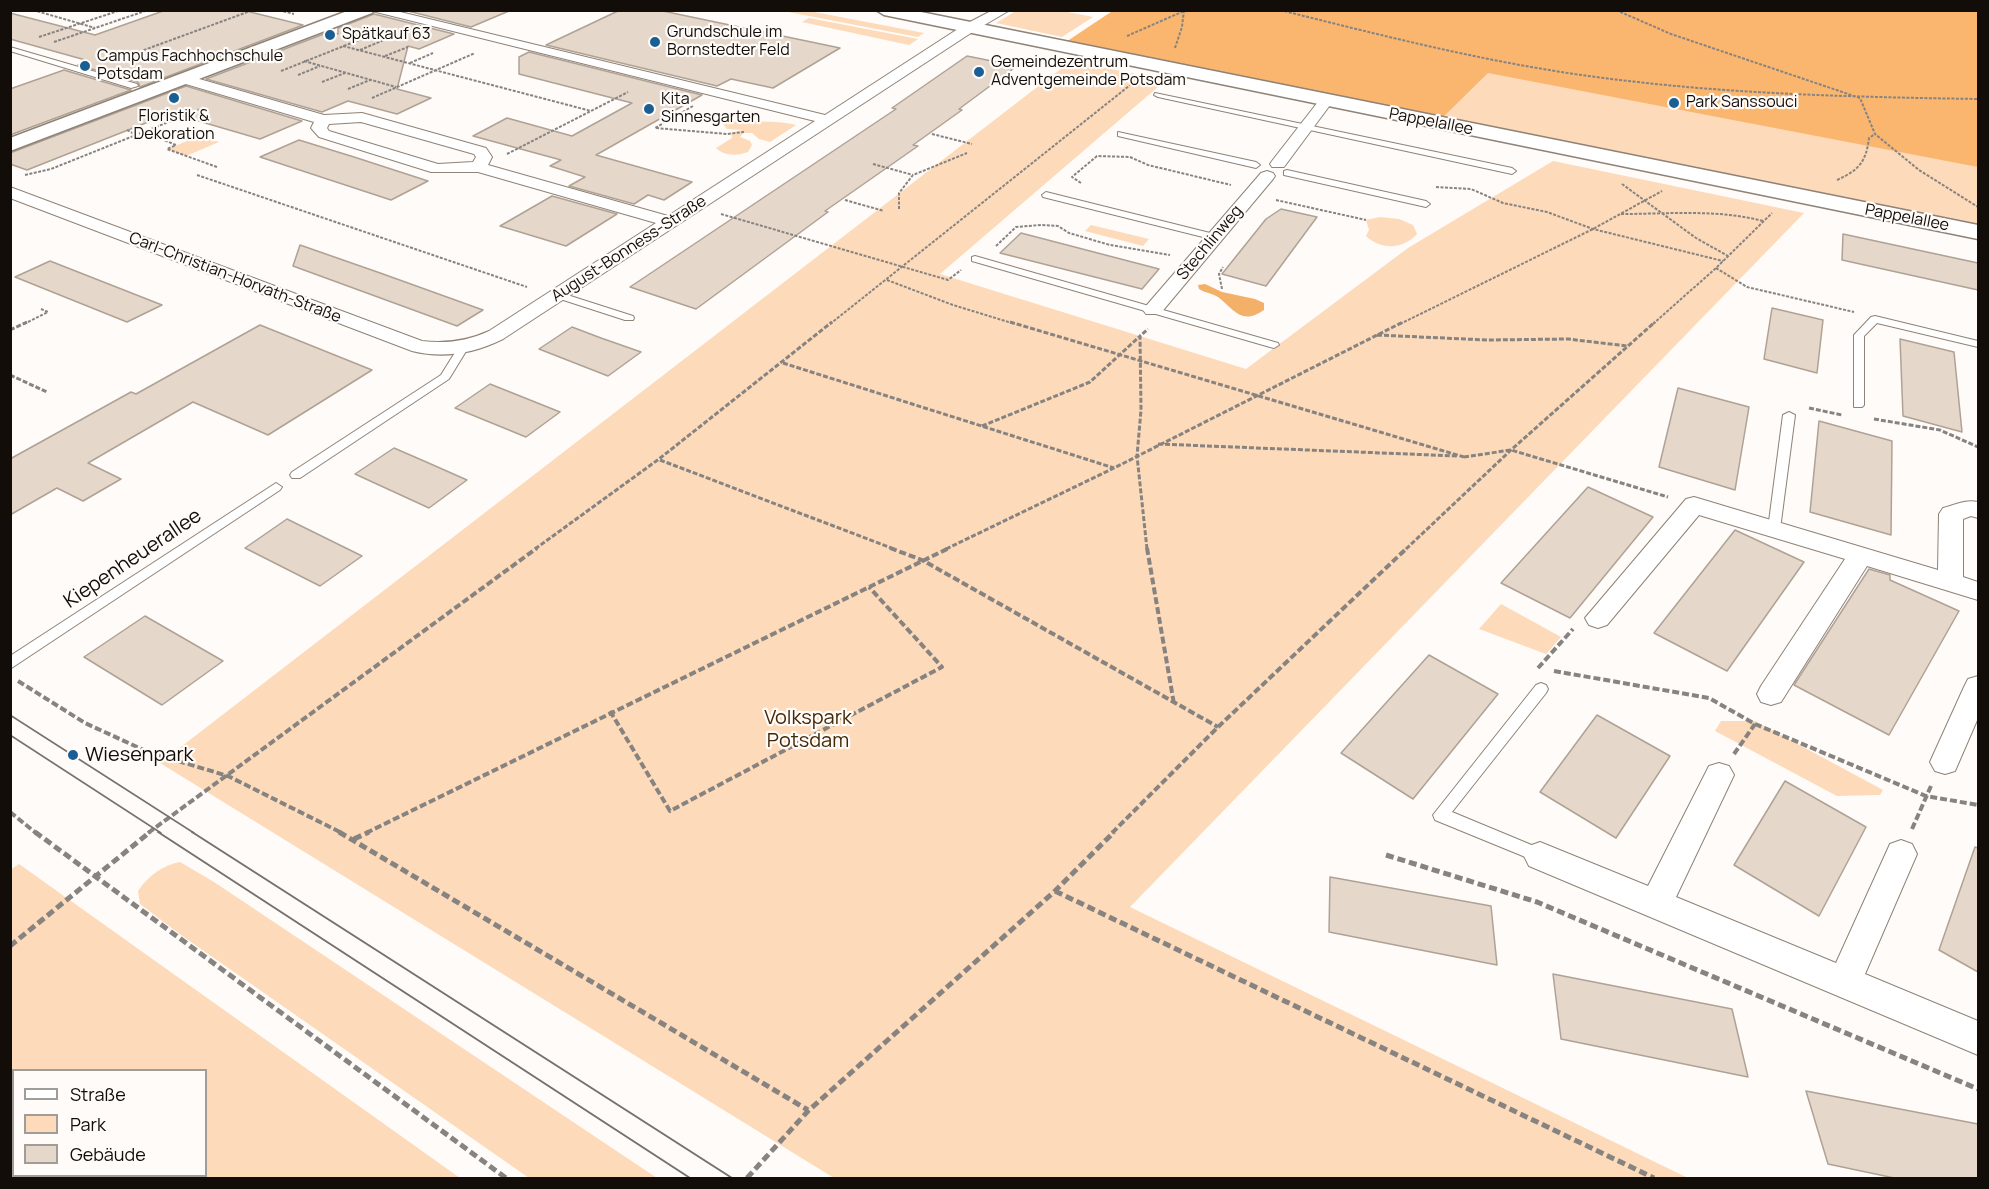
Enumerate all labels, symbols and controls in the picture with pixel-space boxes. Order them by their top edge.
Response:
place label: Grundschule im Bornstedter Feld [667,23,790,61]
place label: Spätkauf 63 [342,25,431,45]
marker: Spätkauf 63 [323,28,337,42]
marker: Grundschule im Bornstedter Feld [648,35,662,49]
place label: Campus Fachhochschule Potsdam [97,47,283,85]
place label: Gemeindezentrum Adventgemeinde Potsdam [991,53,1186,91]
marker: Campus Fachhochschule Potsdam [78,59,92,73]
marker: Gemeindezentrum Adventgemeinde Potsdam [972,65,986,79]
place label: Kita Sinnesgarten [661,90,760,128]
marker: Floristik & Dekoration [167,91,181,105]
place label: Park Sanssouci [1686,93,1797,113]
marker: Park Sanssouci [1667,96,1681,110]
marker: Kita Sinnesgarten [642,102,656,116]
street label: Pappelallee [1387,104,1475,140]
place label: Floristik & Dekoration [134,107,214,145]
street label: August-Bonness-Straße [548,192,710,306]
street label: Pappelallee [1863,200,1951,236]
street label: Stechlinweg [1173,202,1247,284]
street label: Carl-Christian-Horvath-Straße [126,229,344,327]
street label: Kiepenheuerallee [60,504,206,614]
park label: Volkspark Potsdam [764,706,852,753]
place label: Wiesenpark [85,743,194,767]
marker: Wiesenpark [66,748,80,762]
legend [12,1069,207,1177]
text: Straße [70,1082,126,1106]
text: Park [70,1112,106,1136]
text: Gebäude [70,1142,146,1166]

